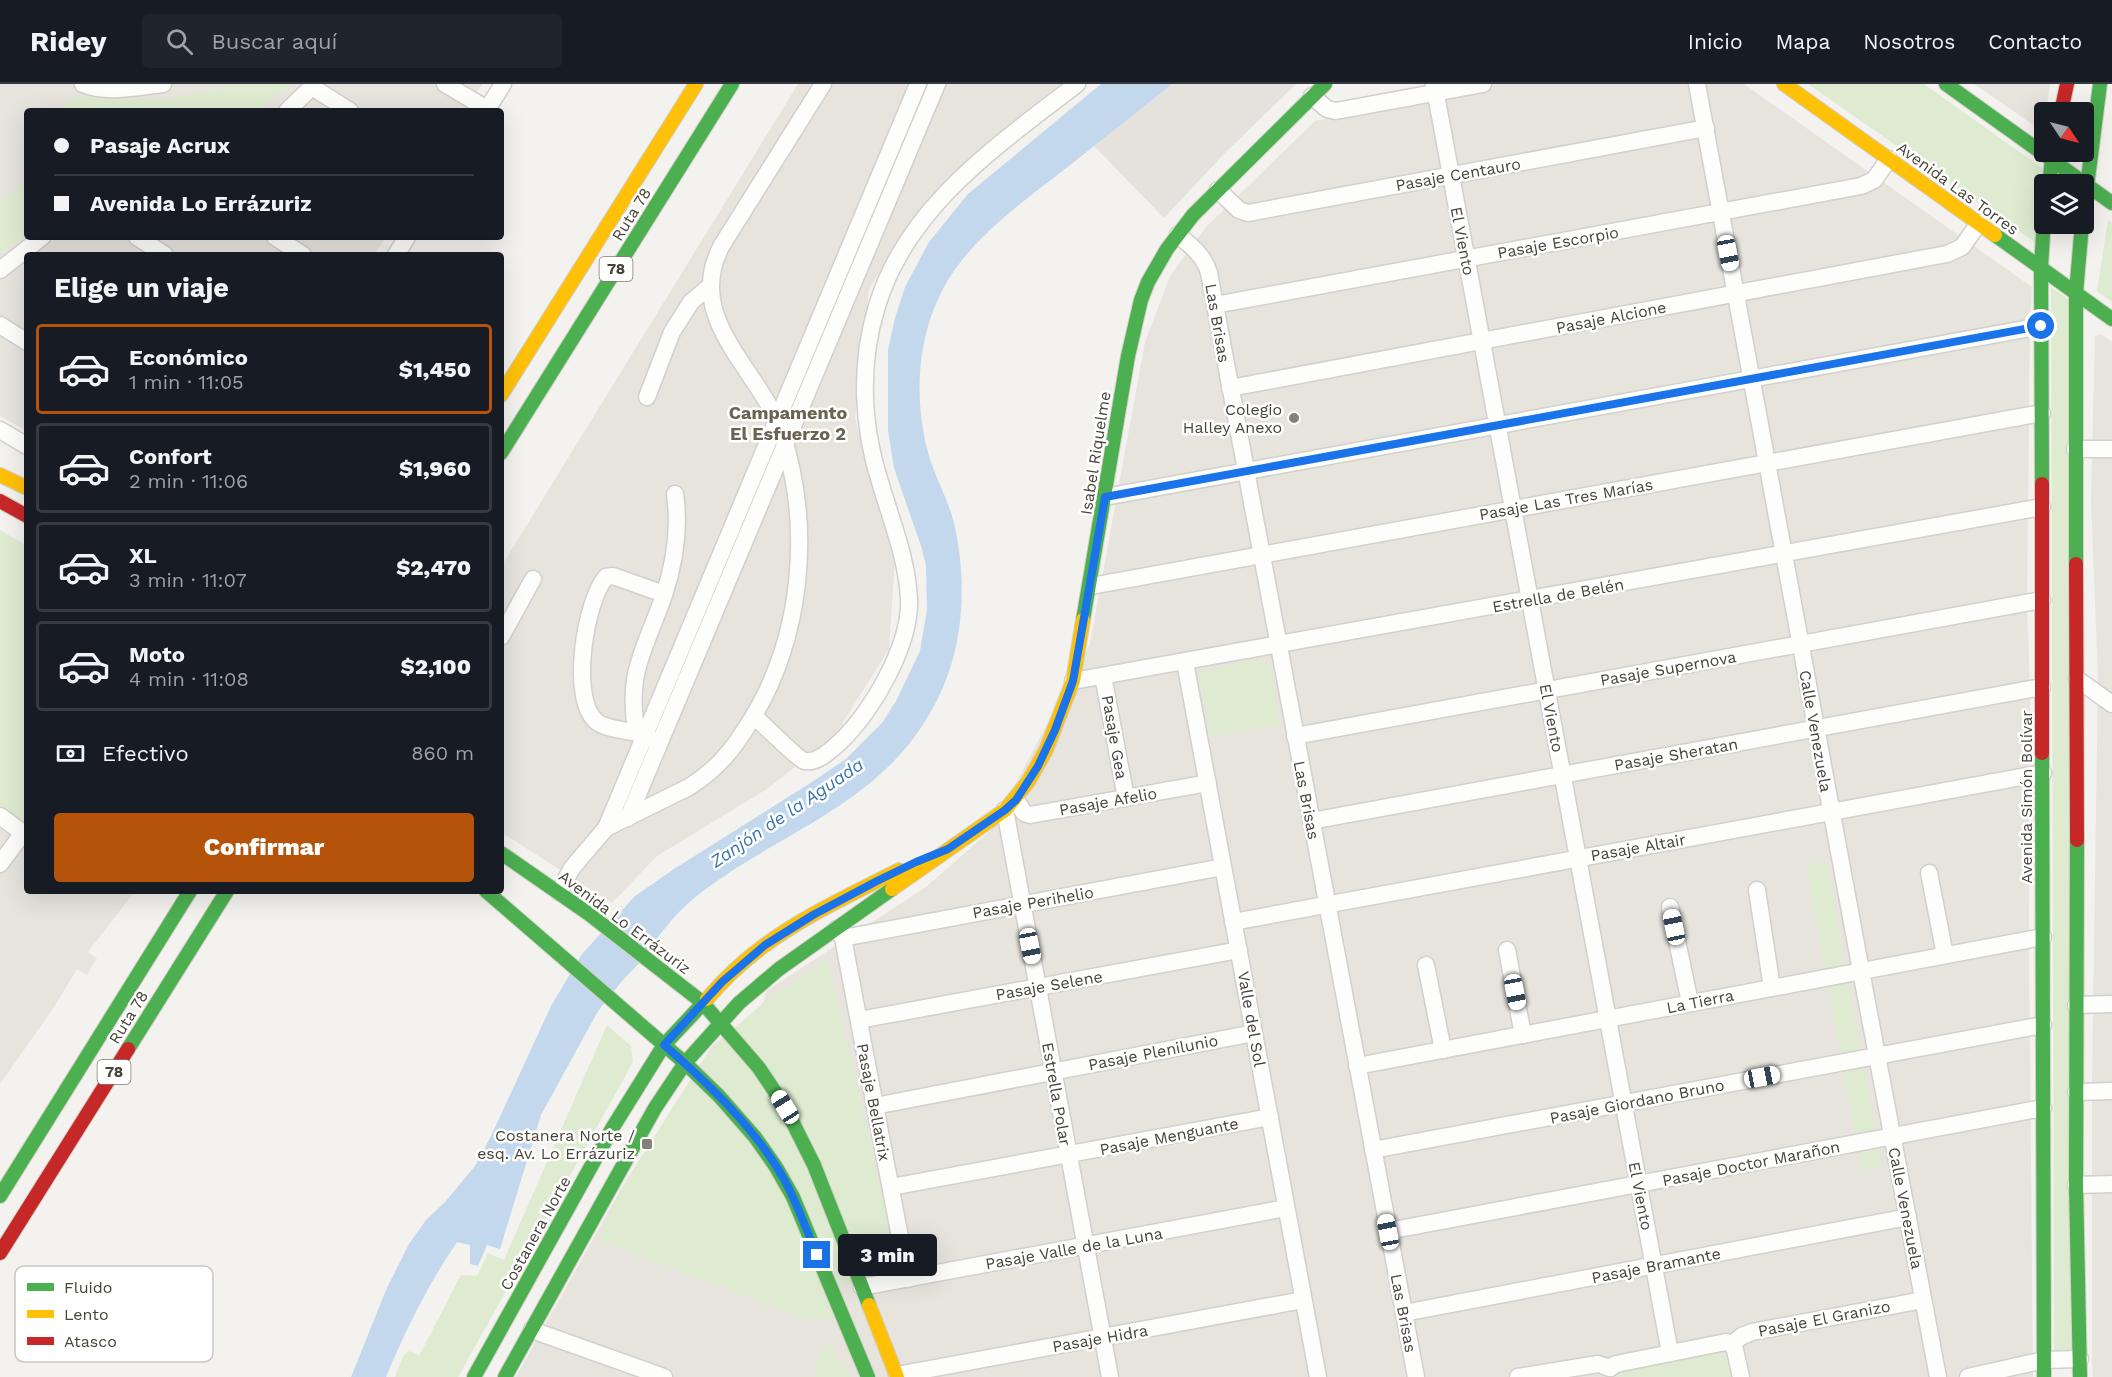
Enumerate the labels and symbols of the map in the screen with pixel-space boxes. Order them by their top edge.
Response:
north arrow [2034,102,2094,162]
street label: Avenida Las Torres [1893,138,2022,239]
street label: Pasaje Centauro [1394,154,1522,195]
street label: Ruta 78 [608,184,655,244]
street label: El Viento [1447,205,1478,277]
street label: Pasaje Escorpio [1496,222,1620,263]
car [1716,234,1740,272]
road number: 78 [600,257,632,281]
street label: Las Brisas [1201,282,1234,364]
street label: Pasaje Alcione [1554,297,1668,338]
route start [2027,312,2054,339]
street label: Isabel Riquelme [1076,390,1115,516]
place label: Colegio Halley Anexo [1183,400,1282,437]
district label: Campamento El Esfuerzo 2 [729,402,847,444]
marker: Colegio Halley Anexo [1287,411,1301,425]
street label: Pasaje Las Tres Marías [1478,475,1654,524]
street label: Estrella de Belén [1491,575,1625,616]
street label: Pasaje Supernova [1599,647,1738,690]
street label: Calle Venezuela [1795,669,1836,794]
street label: El Viento [1536,682,1567,754]
street label: Pasaje Gea [1098,694,1131,781]
street label: Avenida Simón Bolívar [2017,710,2036,884]
street label: Pasaje Sheratan [1613,734,1739,775]
water label: Zanjón de la Aguada [705,754,867,872]
street label: Las Brisas [1290,759,1323,841]
street label: Pasaje Afelio [1058,784,1158,819]
street label: Pasaje Altair [1589,830,1688,865]
street label: Avenida Lo Errázuriz [555,867,694,978]
street label: Pasaje Perihelio [971,882,1095,923]
car [1661,908,1687,946]
car [1018,927,1042,965]
street label: Pasaje Selene [994,967,1104,1004]
street label: Valle del Sol [1234,970,1269,1068]
car [1503,973,1527,1011]
street label: La Tierra [1665,986,1735,1017]
street label: Ruta 78 [105,987,152,1047]
street label: Pasaje Plenilunio [1087,1031,1220,1074]
street label: Estrella Polar [1038,1041,1075,1148]
street label: Pasaje Bellatrix [853,1042,894,1163]
road number: 78 [98,1060,130,1084]
car [1743,1065,1781,1089]
street label: Pasaje Giordano Bruno [1548,1075,1726,1128]
car [768,1087,802,1127]
street label: Pasaje Menguante [1098,1114,1240,1159]
place label: Costanera Norte / esq. Av. Lo Errázuriz [477,1126,635,1163]
marker: Costanera Norte / esq. Av. Lo Errázuriz [640,1137,654,1151]
street label: Pasaje Doctor Marañon [1661,1137,1842,1190]
street label: Calle Venezuela [1884,1146,1927,1271]
street label: El Viento [1625,1160,1656,1232]
street label: Costanera Norte [496,1173,575,1294]
car [1376,1213,1400,1251]
street label: Pasaje Valle de la Luna [984,1224,1164,1273]
callout: 3 min [838,1234,937,1276]
route end [803,1241,830,1268]
street label: Pasaje Bramante [1590,1244,1722,1287]
legend [15,1266,213,1362]
street label: Las Brisas [1387,1272,1420,1354]
text: Fluido [64,1278,112,1297]
street label: Pasaje El Granizo [1756,1296,1892,1341]
text: Lento [64,1305,109,1324]
street label: Pasaje Hidra [1051,1321,1149,1356]
text: Atasco [64,1332,117,1351]

